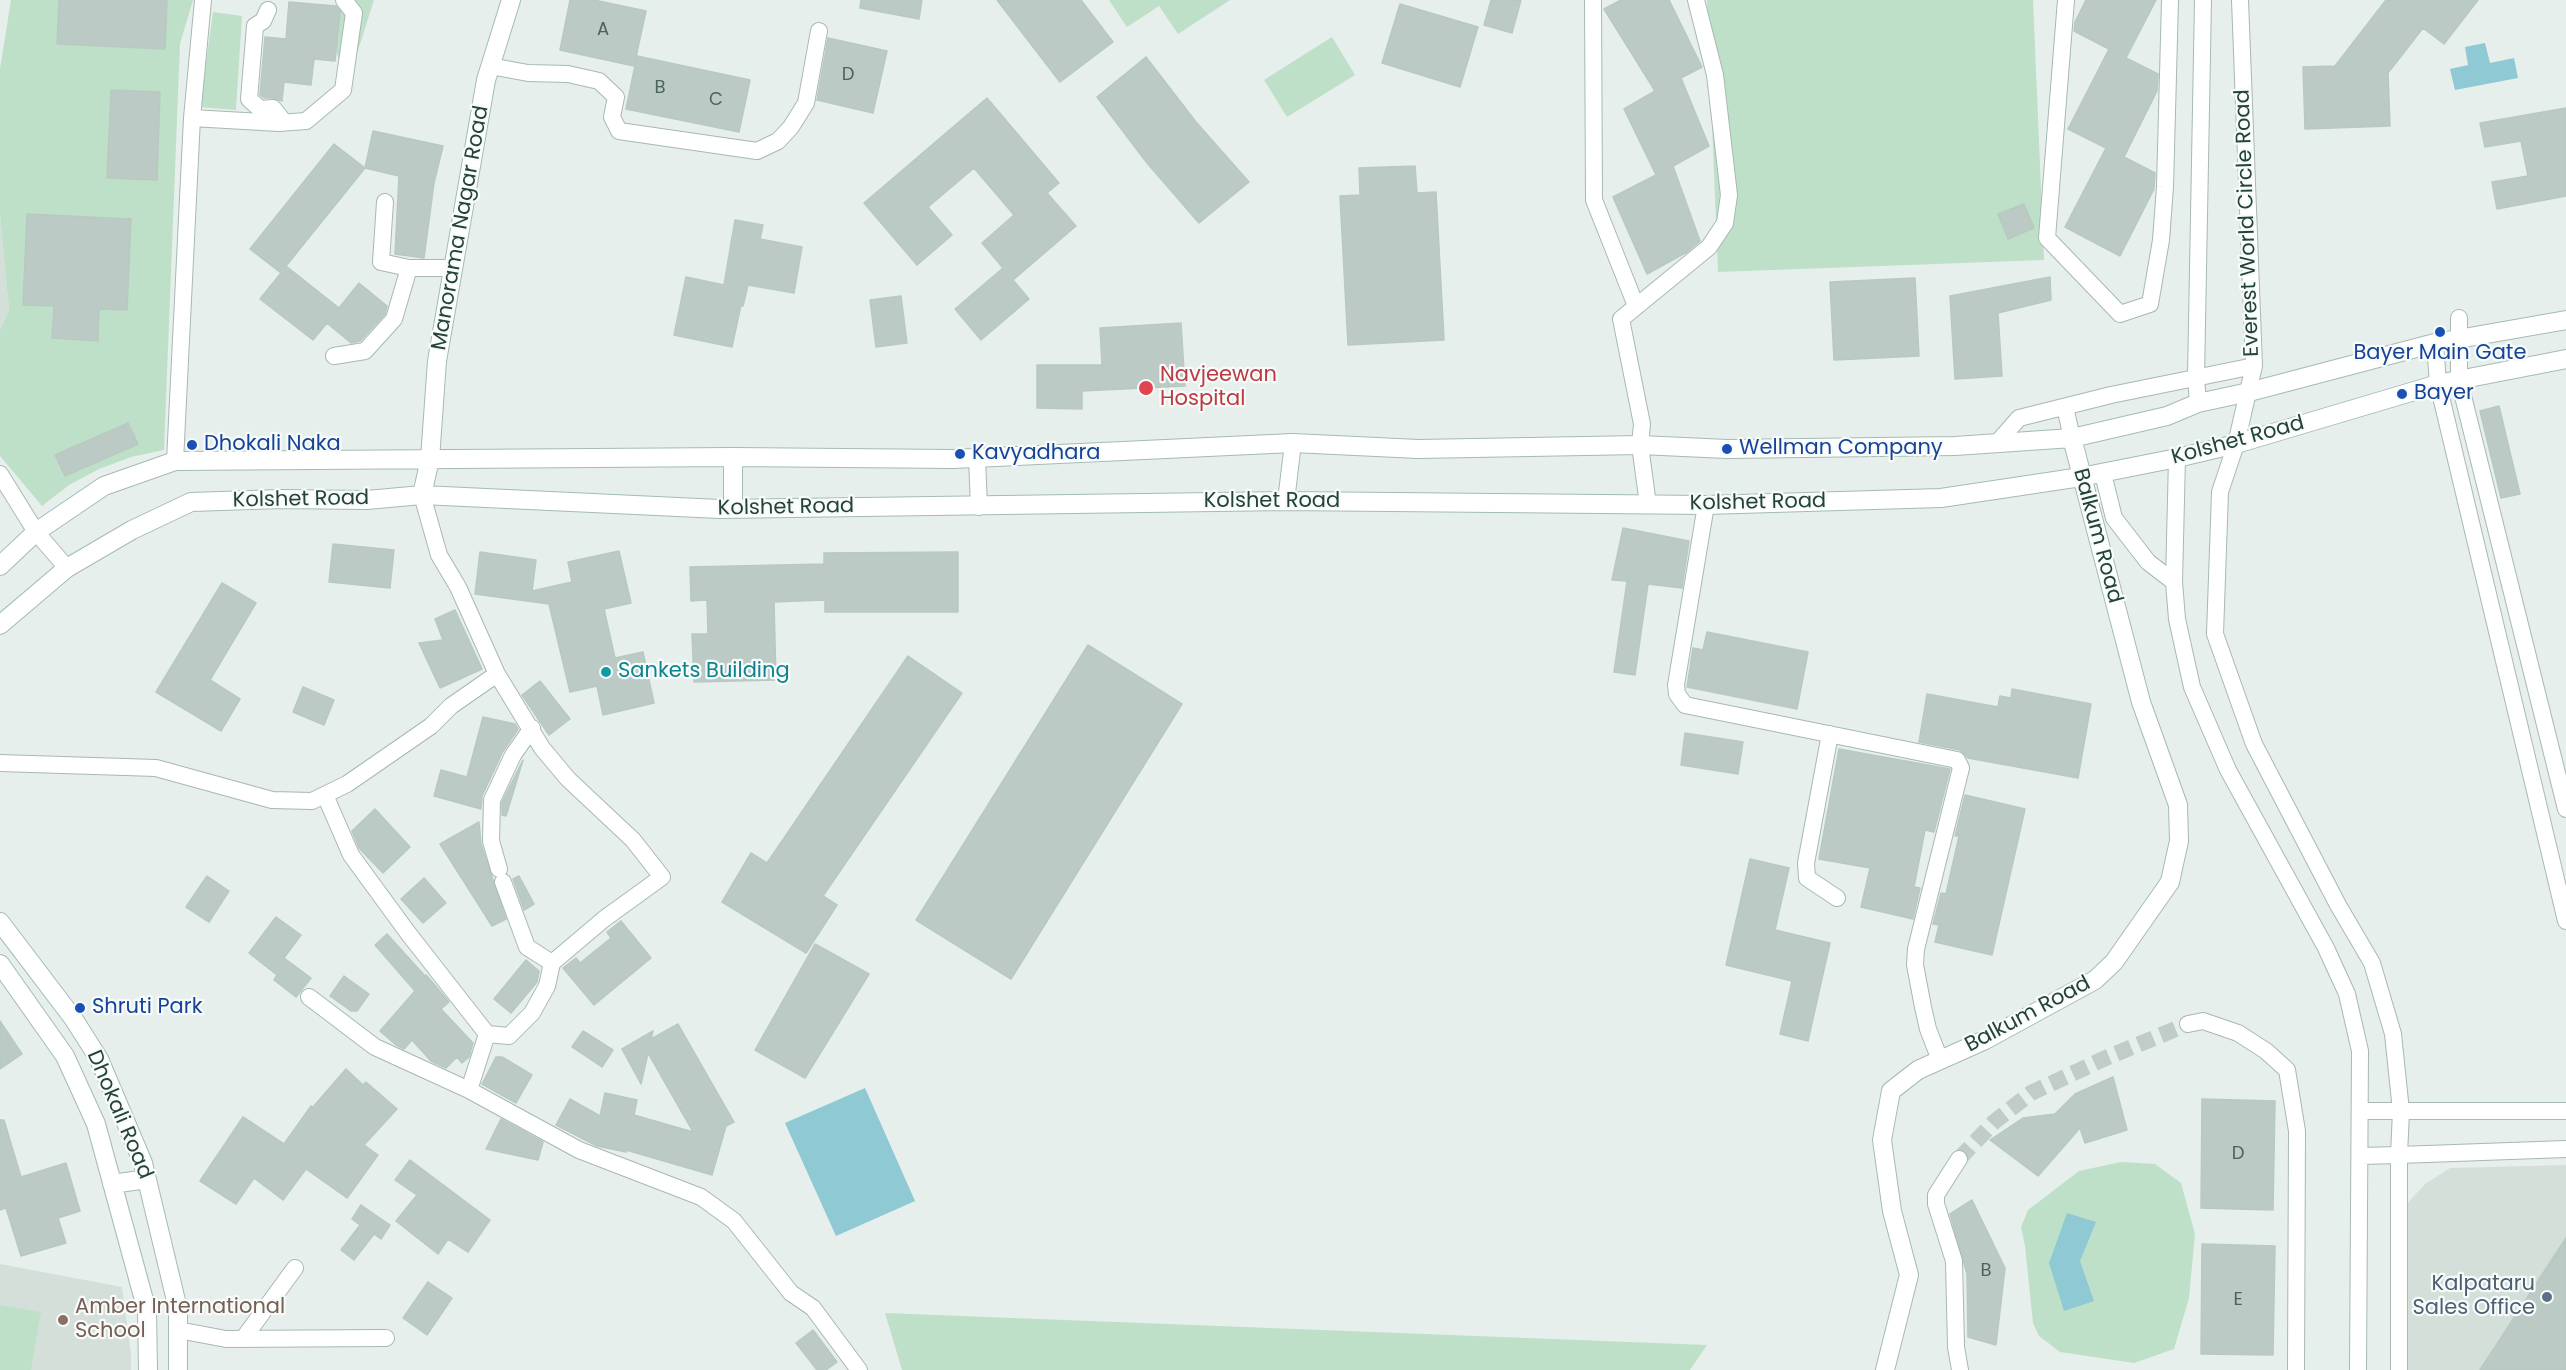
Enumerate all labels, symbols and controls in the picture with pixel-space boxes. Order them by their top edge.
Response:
house number: A [597,19,609,41]
house number: D [842,64,854,86]
house number: B [654,77,666,99]
house number: C [709,89,723,111]
street label: Everest World Circle Road [2231,89,2265,357]
street label: Manorama Nagar Road [427,104,495,352]
marker: Bayer Main Gate [2433,325,2447,339]
place label: Bayer Main Gate [2353,341,2527,367]
place label: Navjeewan Hospital [1160,363,1277,413]
marker: Navjeewan Hospital [1137,379,1155,397]
place label: Bayer [2414,381,2474,407]
marker: Bayer [2395,387,2409,401]
street label: Kolshet Road [2169,411,2307,471]
place label: Dhokali Naka [204,432,341,458]
place label: Wellman Company [1739,436,1943,462]
marker: Dhokali Naka [185,438,199,452]
place label: Kavyadhara [972,441,1100,467]
marker: Wellman Company [1720,442,1734,456]
marker: Kavyadhara [953,447,967,461]
street label: Balkum Road [2067,466,2127,606]
street label: Kolshet Road [233,486,369,514]
street label: Kolshet Road [1204,489,1340,515]
street label: Kolshet Road [1690,489,1826,517]
street label: Kolshet Road [718,494,854,522]
place label: Sankets Building [618,659,790,685]
marker: Sankets Building [599,665,613,679]
street label: Balkum Road [1961,971,2095,1059]
place label: Shruti Park [92,995,202,1021]
marker: Shruti Park [73,1001,87,1015]
street label: Dhokali Road [81,1047,157,1183]
house number: D [2232,1143,2244,1165]
house number: B [1980,1260,1992,1282]
place label: Kalpataru Sales Office [2412,1272,2535,1322]
house number: E [2233,1289,2243,1311]
marker: Kalpataru Sales Office [2540,1290,2554,1304]
place label: Amber International School [75,1295,285,1345]
marker: Amber International School [56,1313,70,1327]

